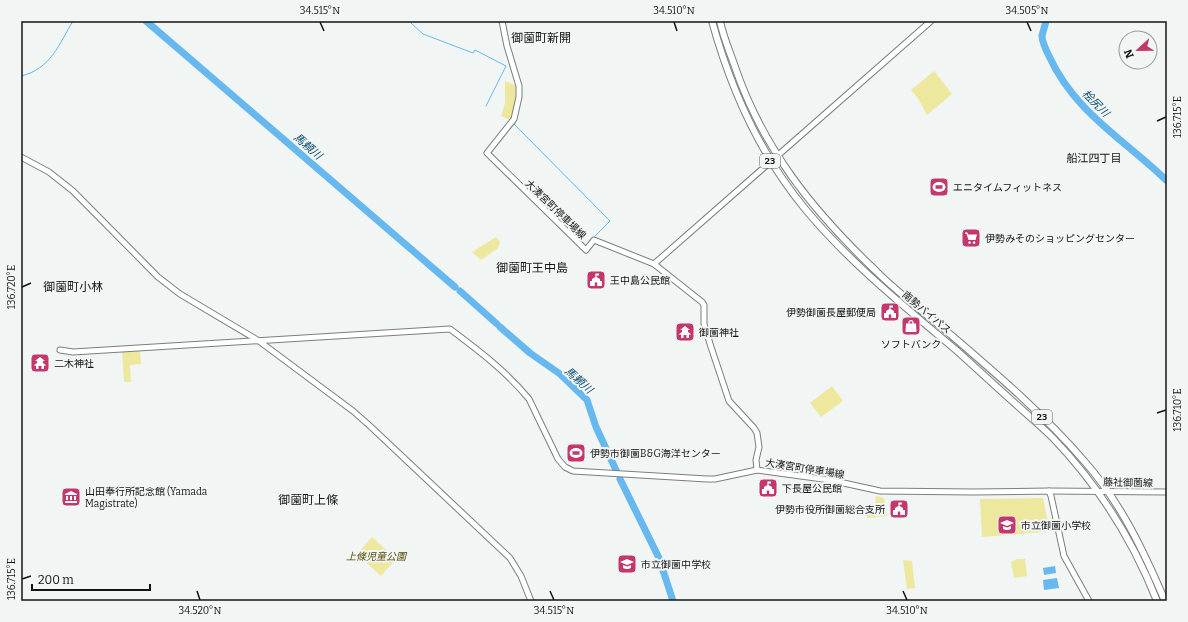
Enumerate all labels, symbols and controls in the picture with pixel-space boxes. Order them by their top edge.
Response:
text: 34.515°N [300,5,340,17]
text: 34.510°N [653,5,695,17]
text: 34.505°N [1006,5,1049,17]
north arrow [1118,30,1158,70]
district label: 御薗町新開 [511,31,571,45]
text: N [1121,47,1137,60]
water label: 桧尻川 [1079,87,1113,120]
text: 136.715°E [1172,96,1184,138]
water label: 馬頼川 [291,131,325,163]
district label: 船江四丁目 [1067,152,1122,165]
road number: 23 [760,154,780,168]
sports icon: エニタイムフィットネス [928,176,950,198]
street label: 大湊宮町停車場線 [522,178,588,242]
place label: エニタイムフィットネス [953,182,1062,194]
supermarket icon: 伊勢みそのショッピングセンター [960,227,982,249]
place label: 伊勢みそのショッピングセンター [985,233,1135,245]
district label: 御薗町王中島 [496,261,568,275]
text: 136.720°E [6,265,18,309]
public building icon: 王中島公民館 [585,269,607,291]
place label: 王中島公民館 [610,275,670,287]
district label: 御薗町小林 [43,280,103,294]
street label: 南勢バイパス [900,289,953,337]
public building icon: 伊勢御薗長屋郵便局 [879,301,901,323]
place label: 伊勢御薗長屋郵便局 [786,307,876,319]
shop icon: ソフトバンク [900,315,922,337]
temple icon: 御薗神社 [674,321,696,343]
place label: 御薗神社 [699,327,739,339]
place label: ソフトバンク [881,339,941,351]
temple icon: 二木神社 [29,352,51,374]
place label: 二木神社 [54,358,94,370]
water label: 馬頼川 [562,365,596,397]
text: 136.710°E [1172,388,1184,432]
road number: 23 [1032,410,1052,424]
sports icon: 伊勢市御薗B&G海洋センター [565,442,587,464]
place label: 伊勢市御薗B&G海洋センター [590,448,721,460]
street label: 大湊宮町停車場線 [764,457,845,481]
public building icon: 下長屋公民館 [757,477,779,499]
street label: 藤社御薗線 [1103,477,1153,489]
place label: 下長屋公民館 [782,483,842,495]
place label: 山田奉行所記念館 (Yamada Magistrate) [85,485,208,510]
museum icon: 山田奉行所記念館 (Yamada Magistrate) [60,486,82,508]
district label: 御薗町上條 [278,493,338,507]
public building icon: 伊勢市役所御薗総合支所 [888,498,910,520]
place label: 伊勢市役所御薗総合支所 [775,504,885,516]
school or university icon: 市立御薗小学校 [996,514,1018,536]
place label: 市立御薗小学校 [1021,520,1091,532]
park label: 上條児童公園 [346,551,408,563]
school or university icon: 市立御薗中学校 [616,553,638,575]
text: 136.715°E [6,558,18,600]
place label: 市立御薗中学校 [641,559,711,571]
scale bar [32,566,150,592]
text: 200 m [38,573,74,587]
text: 34.520°N [179,605,222,617]
text: 34.515°N [534,605,574,617]
text: 34.510°N [886,605,928,617]

